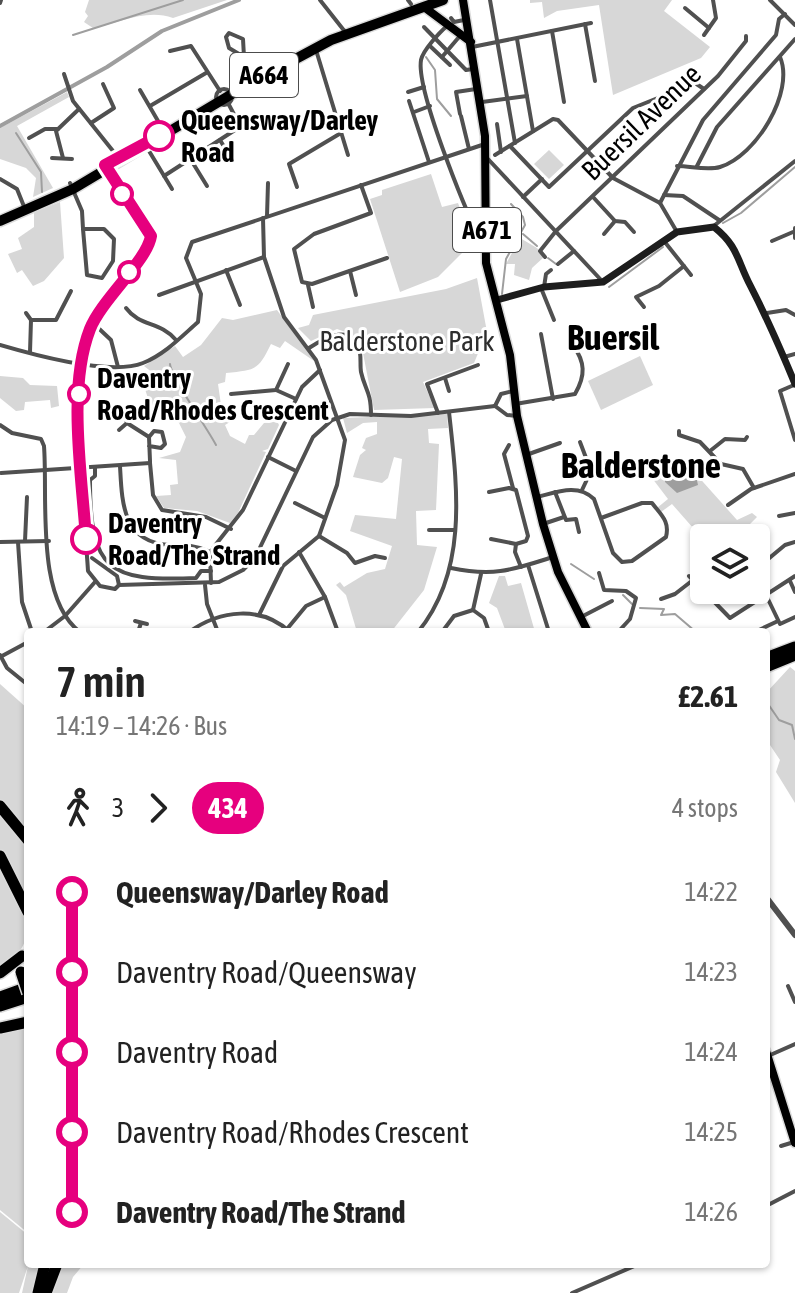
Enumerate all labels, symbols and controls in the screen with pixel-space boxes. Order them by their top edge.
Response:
road number: A664 [230,53,298,97]
street label: Buersil Avenue [575,57,707,187]
place label: Queensway/Darley Road [181,104,379,168]
marker: Queensway/Darley Road [144,121,174,151]
unlabelled marker [111,183,133,205]
road number: A671 [453,208,521,252]
unlabelled marker [118,261,140,283]
district label: Buersil [567,316,659,358]
park label: Balderstone Park [319,325,495,357]
place label: Daventry Road/Rhodes Crescent [97,362,329,426]
marker: Daventry Road/Rhodes Crescent [68,383,90,405]
district label: Balderstone [561,444,721,486]
place label: Daventry Road/The Strand [108,507,280,571]
marker: Daventry Road/The Strand [71,524,101,554]
map controls [690,524,770,604]
button: layers [690,524,770,604]
text: 7 min [56,656,146,706]
text: £2.61 [678,679,738,713]
text: 14:19 – 14:26 · Bus [56,711,227,741]
icon: walk [56,786,100,830]
icon: forward [136,786,180,830]
text: 434 [208,792,248,824]
text: 3 [112,793,124,823]
text: 4 stops [672,793,738,823]
text: Queensway/Darley Road [116,875,389,909]
text: 14:22 [684,877,738,907]
text: Daventry Road/Queensway [116,955,417,989]
text: 14:23 [684,957,738,987]
text: Daventry Road [116,1035,278,1069]
text: 14:24 [684,1037,738,1067]
text: Daventry Road/Rhodes Crescent [116,1115,469,1149]
text: 14:25 [684,1117,738,1147]
text: Daventry Road/The Strand [116,1195,405,1229]
text: 14:26 [684,1197,738,1227]

